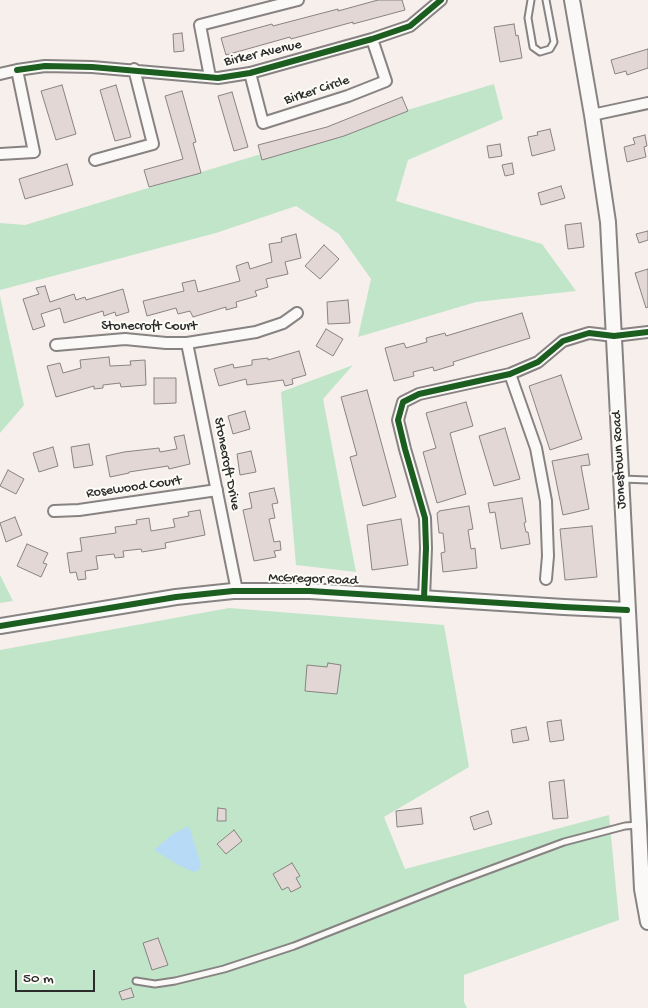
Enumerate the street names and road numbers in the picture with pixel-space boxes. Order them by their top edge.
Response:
street label: Birker Avenue [223,37,303,71]
street label: Birker Circle [282,73,352,109]
street label: Stonecroft Court [101,319,197,335]
street label: Jonestown Road [609,411,631,509]
street label: Stonecroft Drive [209,416,243,512]
street label: Rosewood Court [85,473,183,503]
street label: McGregor Road [268,570,358,590]

